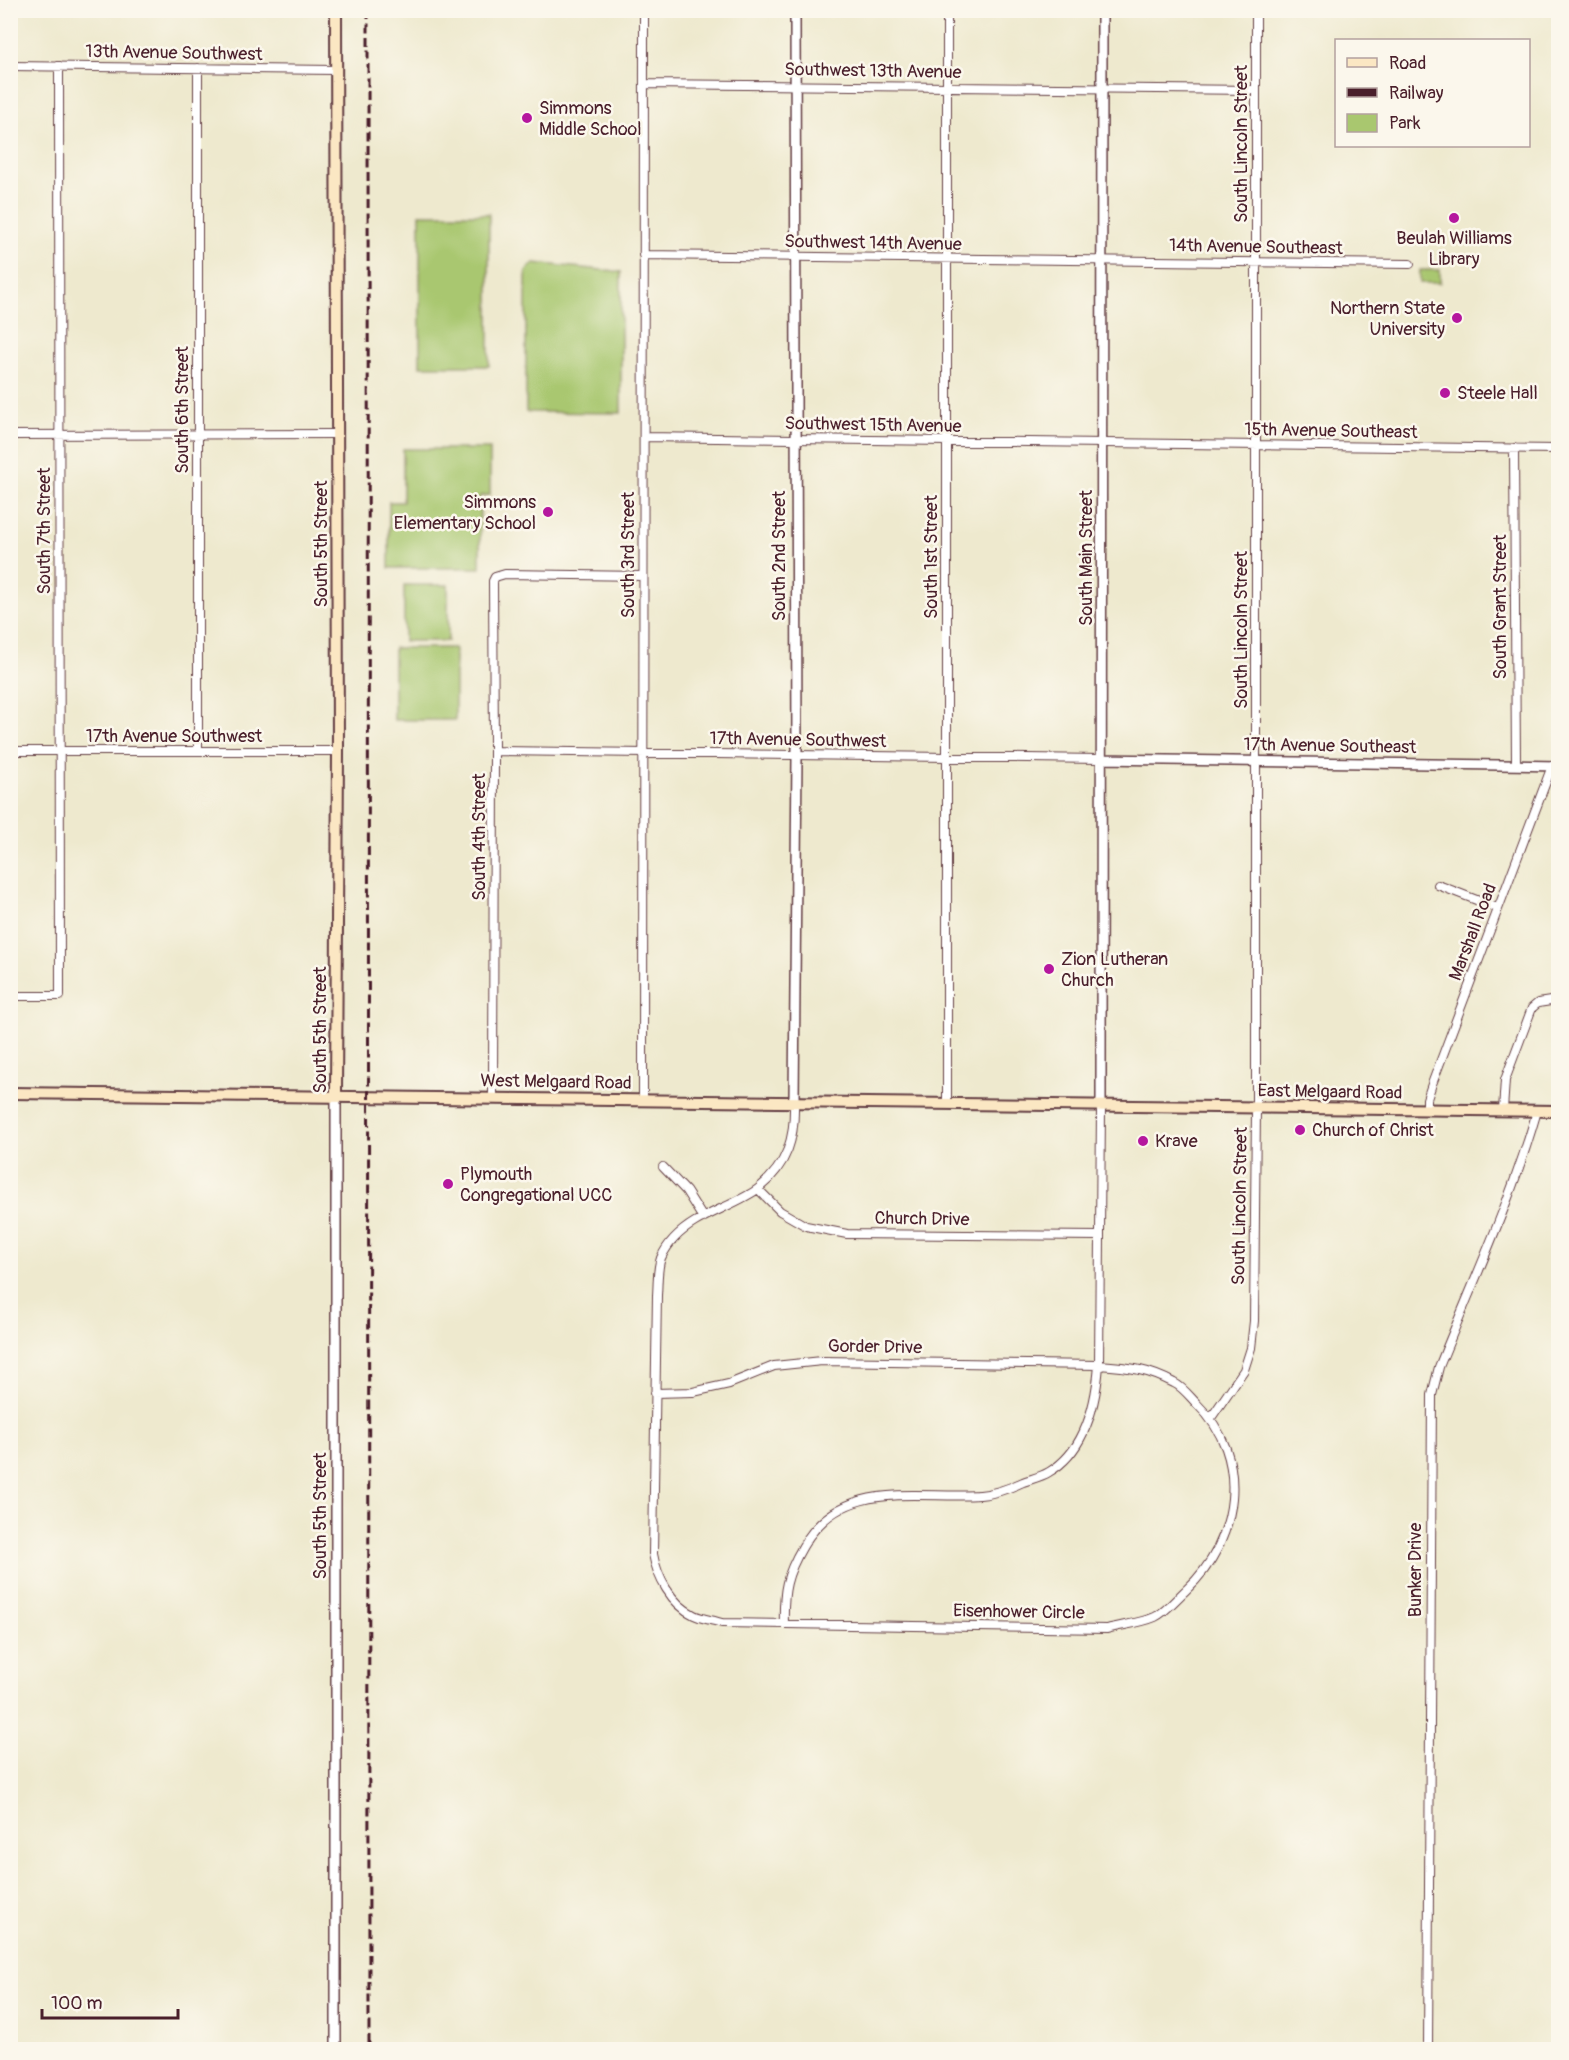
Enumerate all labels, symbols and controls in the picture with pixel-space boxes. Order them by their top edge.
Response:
legend [1335,39,1530,147]
street label: 13th Avenue Southwest [85,40,264,66]
text: Road [1389,52,1426,75]
street label: Southwest 13th Avenue [784,58,962,84]
street label: South Lincoln Street [1230,64,1253,223]
text: Railway [1389,82,1444,105]
place label: Simmons Middle School [539,97,642,141]
marker: Simmons Middle School [520,111,534,125]
text: Park [1389,112,1421,135]
marker: Beulah Williams Library [1447,211,1461,225]
place label: Beulah Williams Library [1396,227,1512,271]
street label: Southwest 14th Avenue [784,230,962,256]
street label: 14th Avenue Southeast [1169,234,1344,260]
place label: Northern State University [1330,297,1445,341]
marker: Northern State University [1450,311,1464,325]
street label: South 6th Street [171,345,194,474]
place label: Steele Hall [1457,382,1538,405]
marker: Steele Hall [1438,386,1452,400]
street label: Southwest 15th Avenue [784,412,962,438]
street label: 15th Avenue Southeast [1244,418,1418,444]
street label: South 7th Street [33,467,56,594]
street label: South 5th Street [310,480,333,608]
street label: South Main Street [1075,489,1098,626]
street label: South 2nd Street [768,490,791,621]
place label: Simmons Elementary School [394,491,536,535]
street label: South 3rd Street [617,491,640,618]
street label: South 1st Street [920,494,943,619]
marker: Simmons Elementary School [541,505,555,519]
street label: South Grant Street [1489,534,1512,680]
street label: South Lincoln Street [1230,550,1253,709]
street label: 17th Avenue Southwest [86,725,263,748]
street label: 17th Avenue Southwest [709,727,887,753]
street label: 17th Avenue Southeast [1243,733,1417,759]
street label: South 4th Street [468,772,491,901]
street label: Marshall Road [1444,880,1502,984]
place label: Zion Lutheran Church [1061,948,1168,992]
marker: Zion Lutheran Church [1042,962,1056,976]
street label: South 5th Street [309,966,332,1094]
street label: West Melgaard Road [480,1069,632,1095]
street label: East Melgaard Road [1257,1079,1403,1105]
place label: Church of Christ [1312,1119,1435,1142]
marker: Church of Christ [1293,1123,1307,1137]
street label: South Lincoln Street [1227,1126,1253,1285]
place label: Krave [1155,1130,1198,1153]
marker: Krave [1136,1134,1150,1148]
place label: Plymouth Congregational UCC [460,1163,612,1207]
marker: Plymouth Congregational UCC [441,1177,455,1191]
street label: Church Drive [874,1207,970,1231]
street label: Gorder Drive [828,1335,922,1359]
street label: South 5th Street [309,1452,332,1580]
street label: Bunker Drive [1404,1523,1427,1617]
street label: Eisenhower Circle [953,1599,1085,1625]
scale bar [42,1982,178,2020]
text: 100 m [51,1992,103,2015]

